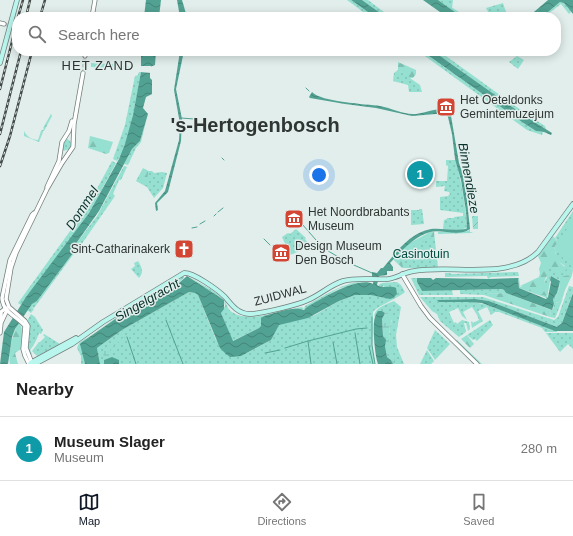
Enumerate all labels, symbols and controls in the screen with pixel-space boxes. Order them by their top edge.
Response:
search box [12,12,561,56]
icon: search [26,23,48,45]
text: Search here [58,26,140,43]
district label: HET ZAND [62,58,134,73]
place label: Het Oeteldonks Gemintemuzejum [460,93,554,121]
museum icon: Het Oeteldonks Gemintemuzejum [435,96,457,118]
district label: 's-Hertogenbosch [170,114,340,136]
water label: Binnendieze [455,141,483,215]
pin: 1 [407,159,433,189]
your location [309,165,329,185]
water label: Dommel [63,183,102,232]
place label: Het Noordbrabants Museum [308,205,409,233]
museum icon: Het Noordbrabants Museum [283,208,305,230]
church icon: Sint-Catharinakerk [173,238,195,260]
place label: Design Museum Den Bosch [295,239,382,267]
place label: Sint-Catharinakerk [71,242,171,256]
museum icon: Design Museum Den Bosch [270,242,292,264]
park label: Casinotuin [393,247,449,261]
water label: Singelgracht [112,275,183,325]
street label: ZUIDWAL [252,281,308,309]
text: Nearby [16,380,74,399]
text: Museum Slager [54,433,165,450]
text: 1 [25,441,33,456]
text: 280 m [521,441,557,456]
text: Museum [54,450,104,465]
tab: Map [78,491,100,527]
tab: Directions [257,491,306,527]
tab: Saved [463,491,494,527]

